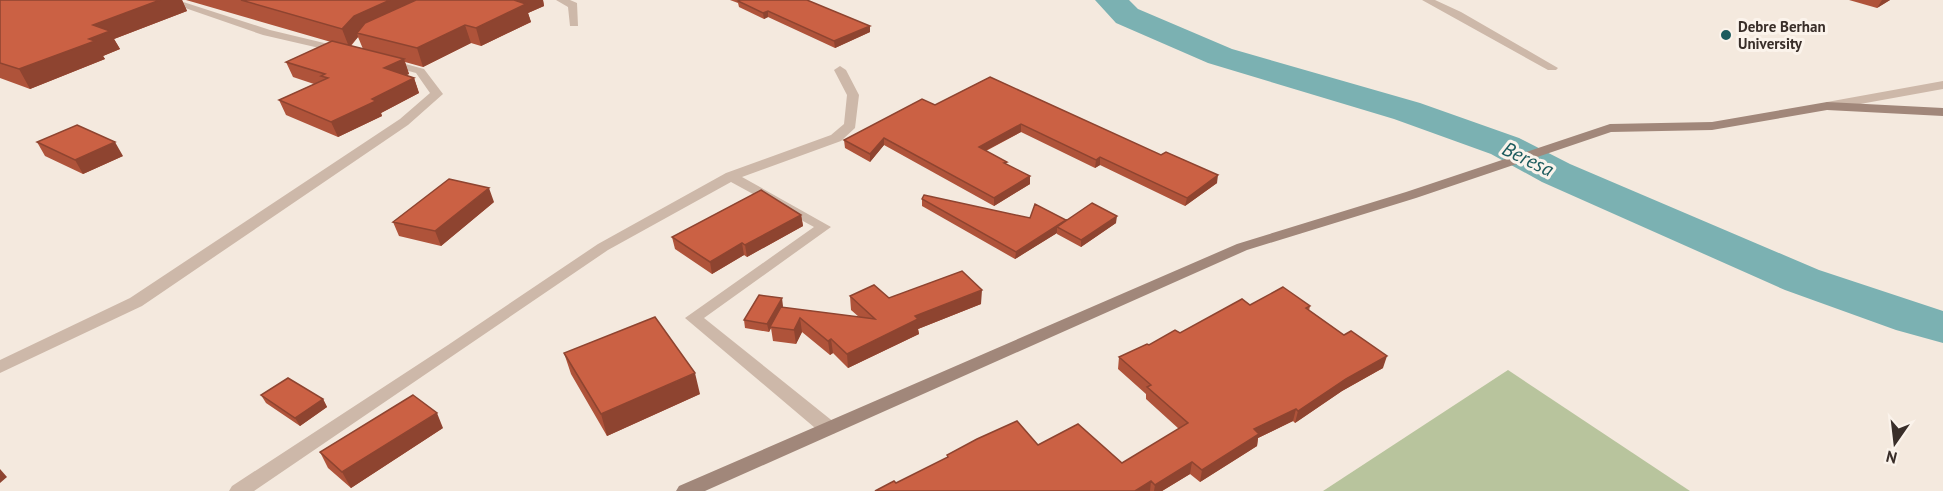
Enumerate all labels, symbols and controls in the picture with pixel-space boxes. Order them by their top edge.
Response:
place label: Debre Berhan University [1738,17,1826,53]
marker: Debre Berhan University [1719,28,1733,42]
water label: Beresa [1498,136,1558,183]
north arrow [1865,413,1925,473]
text: N [1884,447,1899,469]

